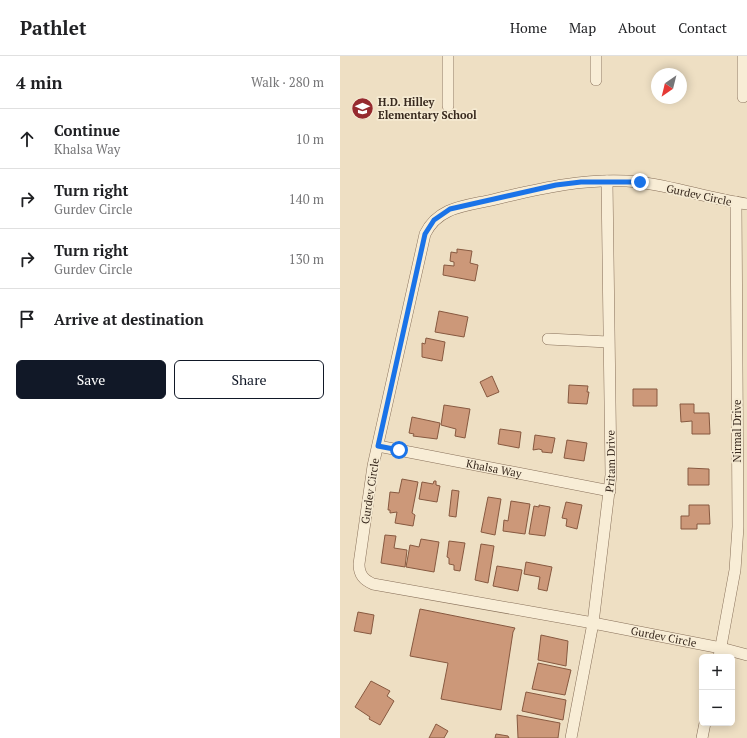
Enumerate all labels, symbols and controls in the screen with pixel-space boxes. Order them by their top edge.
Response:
text: Pathlet [20,15,86,40]
text: Home [510,18,547,37]
text: Map [569,18,596,37]
text: About [618,18,656,37]
text: Contact [678,18,727,37]
north arrow [651,68,687,104]
text: 4 min [16,71,63,94]
text: Walk · 280 m [251,73,324,91]
school or university icon: H.D. Hilley Elementary School [349,95,375,121]
place label: H.D. Hilley Elementary School [378,95,477,122]
text: Continue [54,120,120,140]
icon: ahead [16,128,38,150]
text: 10 m [296,130,324,148]
text: Khalsa Way [54,140,120,158]
route end [631,173,649,191]
text: Turn right [54,180,129,200]
street label: Gurdev Circle [665,181,733,209]
icon: right [16,188,38,210]
text: 140 m [289,190,324,208]
text: Gurdev Circle [54,200,132,218]
text: Turn right [54,240,129,260]
icon: right [16,248,38,270]
text: 130 m [289,250,324,268]
text: Gurdev Circle [54,260,132,278]
icon: arrive [16,308,38,330]
text: Arrive at destination [54,309,204,329]
button: Save [16,360,166,399]
button: Share [174,360,324,399]
street label: Nirmal Drive [730,399,744,462]
street label: Pritam Drive [602,430,618,493]
route start [390,441,408,459]
street label: Khalsa Way [465,456,523,481]
street label: Gurdev Circle [358,457,382,525]
street label: Gurdev Circle [630,624,698,650]
map controls [699,654,735,726]
button: + [699,654,735,690]
button: − [699,690,735,726]

